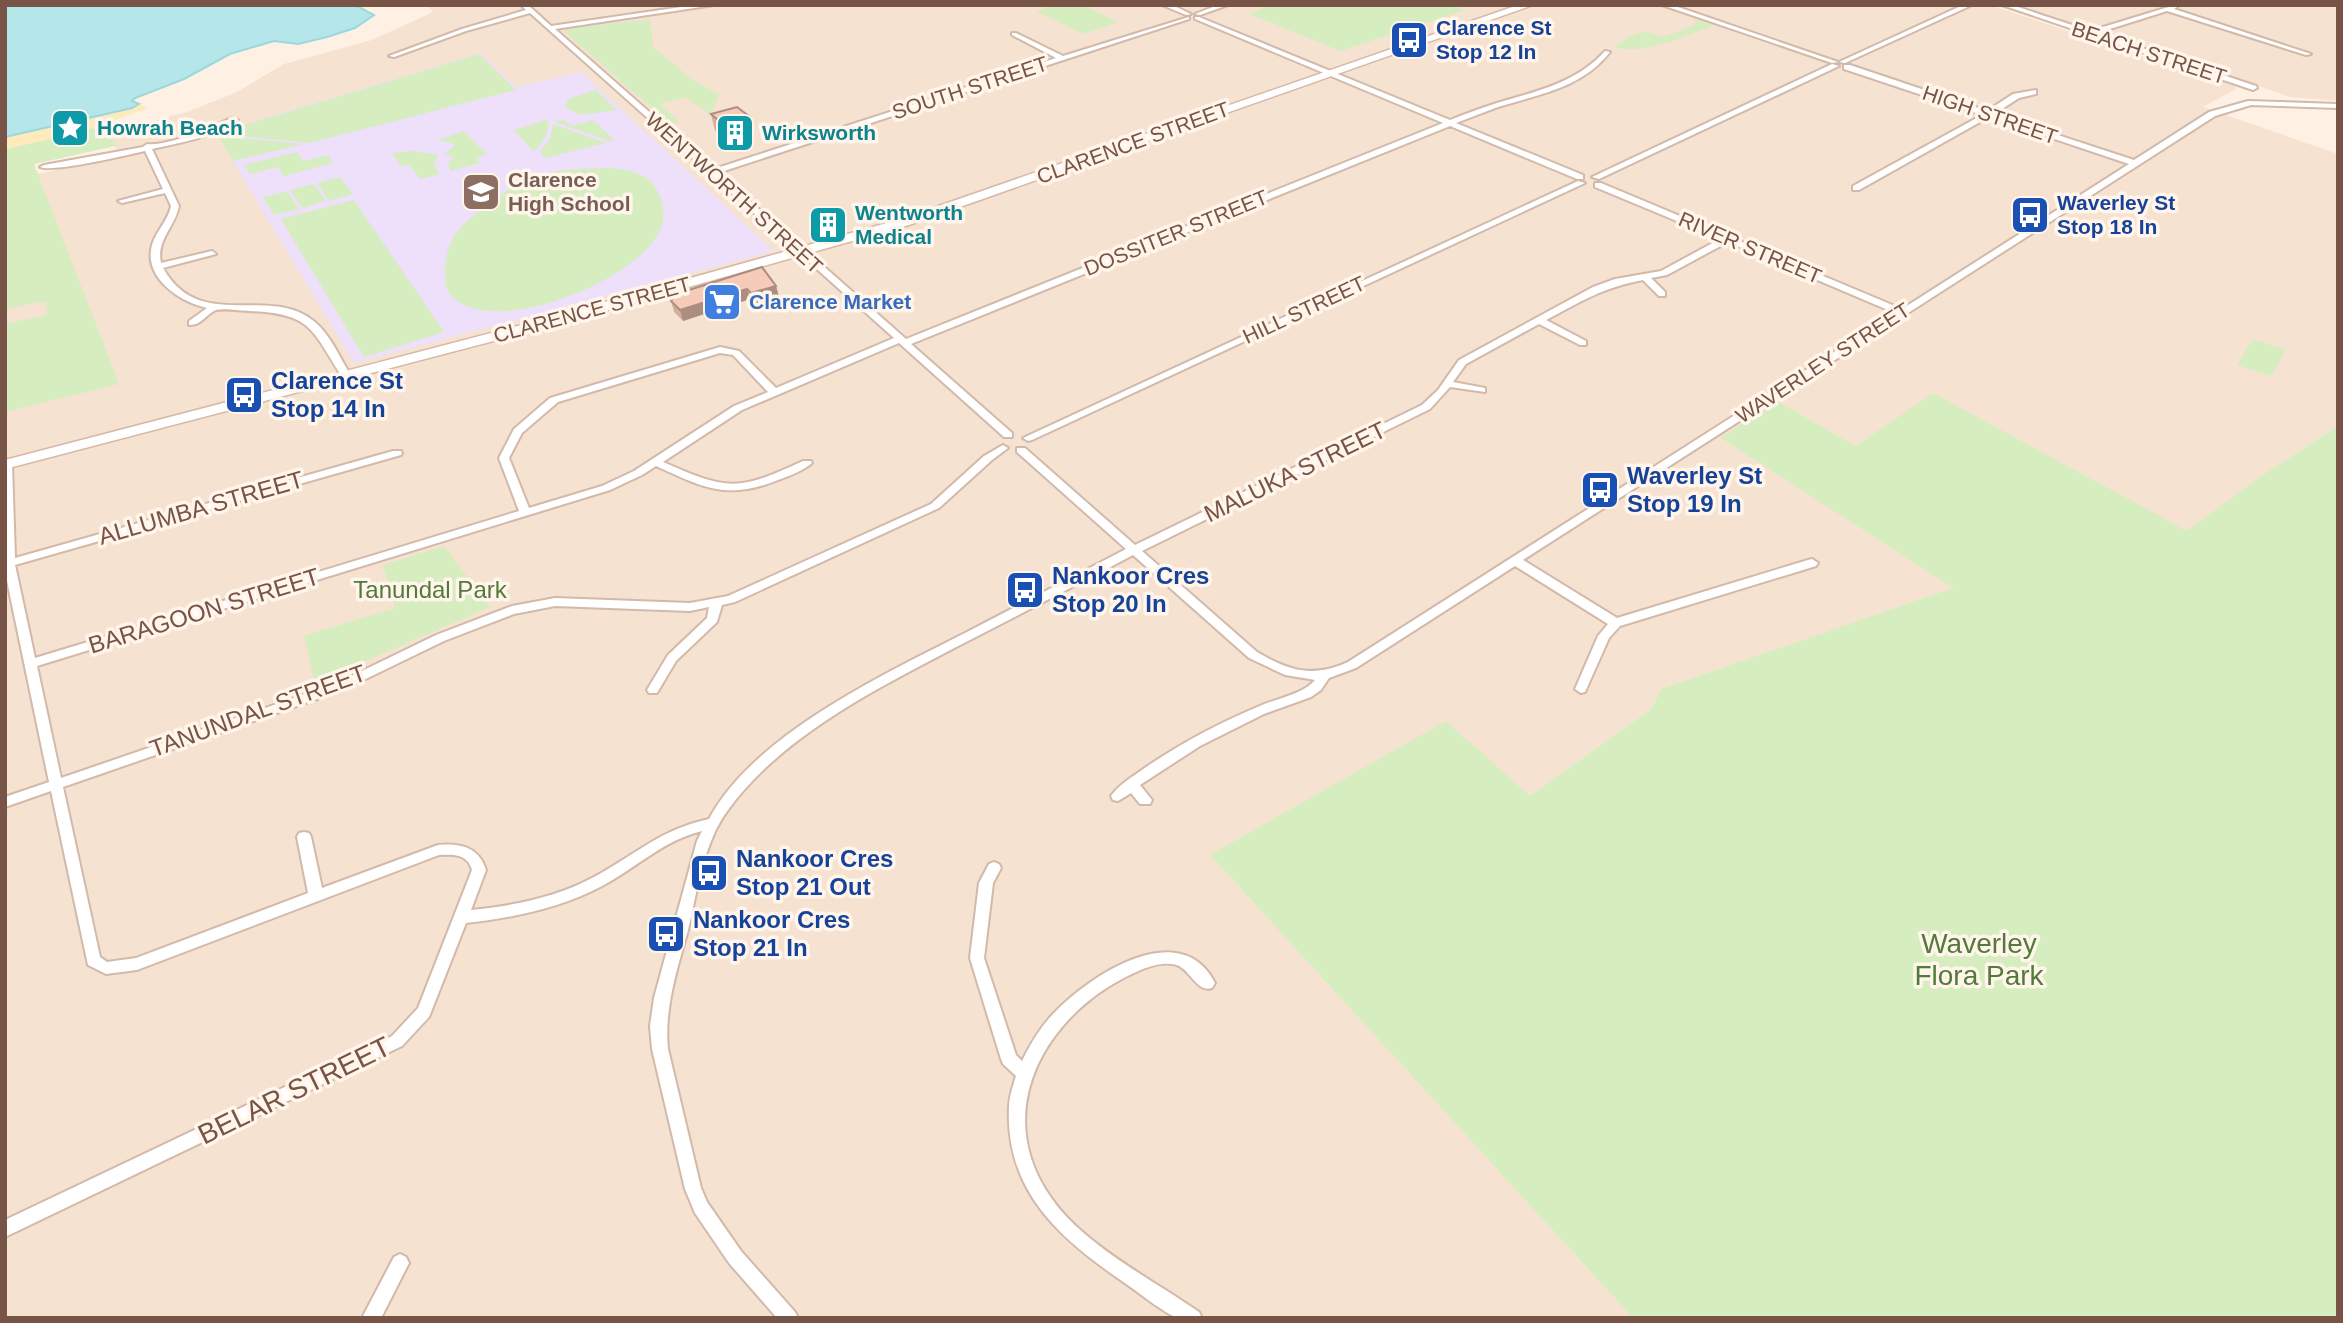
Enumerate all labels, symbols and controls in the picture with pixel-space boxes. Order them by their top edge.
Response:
place label: Clarence St Stop 12 In [1436,16,1552,63]
street label: BEACH STREET [2069,17,2229,88]
bus stop icon: Clarence St Stop 12 In [1388,19,1430,61]
street label: SOUTH STREET [889,51,1051,124]
street label: HIGH STREET [1920,81,2061,148]
street label: CLARENCE STREET [1033,97,1232,188]
place icon: Howrah Beach [49,107,91,149]
street label: WENTWORTH STREET [641,107,827,278]
building icon: Wirksworth [714,112,756,154]
place label: Howrah Beach [97,116,243,139]
place label: Wirksworth [762,121,876,144]
place label: Clarence High School [508,168,631,215]
school or university icon: Clarence High School [460,171,502,213]
street label: DOSSITER STREET [1081,185,1271,280]
place label: Waverley St Stop 18 In [2057,191,2175,238]
bus stop icon: Waverley St Stop 18 In [2009,194,2051,236]
place label: Wentworth Medical [855,201,963,248]
building icon: Wentworth Medical [807,204,849,246]
street label: RIVER STREET [1675,207,1825,288]
street label: HILL STREET [1239,271,1369,348]
street label: CLARENCE STREET [491,272,693,347]
supermarket icon: Clarence Market [701,281,743,323]
place label: Clarence Market [749,290,911,313]
street label: WAVERLEY STREET [1731,298,1914,427]
place label: Clarence St Stop 14 In [271,367,403,422]
bus stop icon: Clarence St Stop 14 In [223,374,265,416]
street label: MALUKA STREET [1200,416,1390,527]
place label: Waverley St Stop 19 In [1627,462,1762,517]
street label: ALLUMBA STREET [95,465,307,550]
bus stop icon: Waverley St Stop 19 In [1579,469,1621,511]
street label: BARAGOON STREET [85,562,323,659]
place label: Nankoor Cres Stop 20 In [1052,562,1209,617]
bus stop icon: Nankoor Cres Stop 20 In [1004,569,1046,611]
park label: Tanundal Park [353,576,508,603]
street label: TANUNDAL STREET [146,659,370,762]
place label: Nankoor Cres Stop 21 Out [736,845,893,900]
bus stop icon: Nankoor Cres Stop 21 Out [688,852,730,894]
place label: Nankoor Cres Stop 21 In [693,906,850,961]
bus stop icon: Nankoor Cres Stop 21 In [645,913,687,955]
park label: Waverley Flora Park [1914,928,2045,991]
street label: BELAR STREET [193,1030,395,1150]

